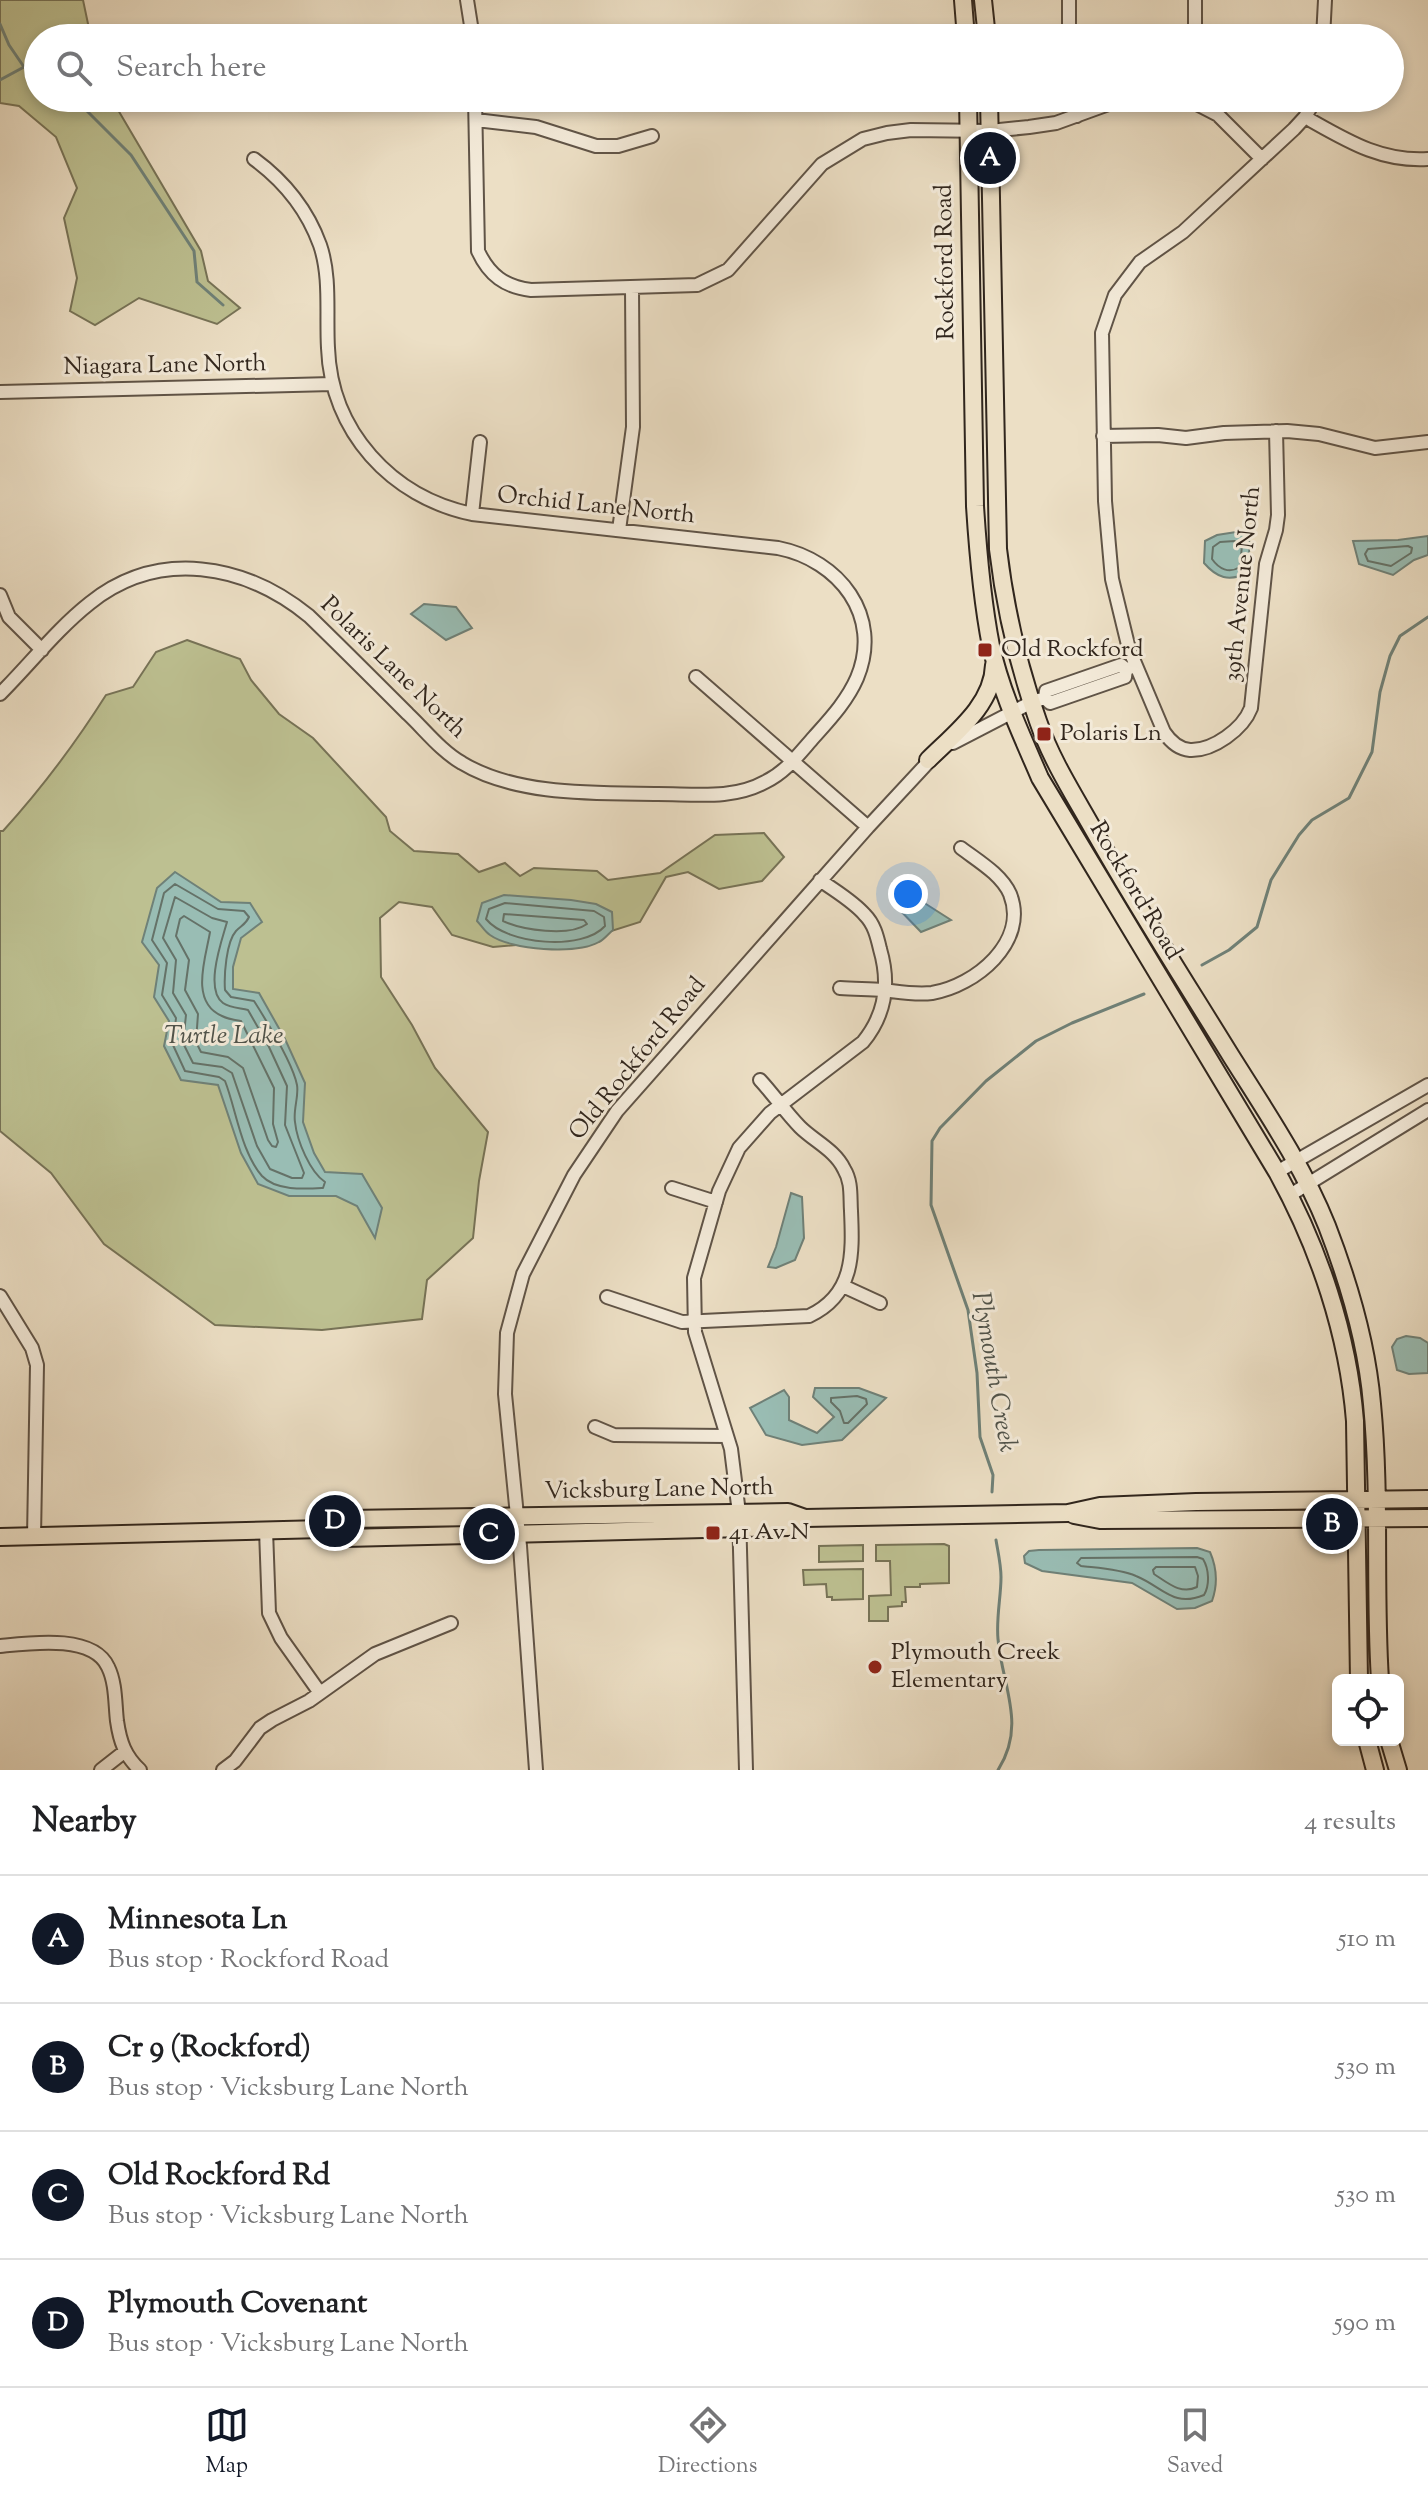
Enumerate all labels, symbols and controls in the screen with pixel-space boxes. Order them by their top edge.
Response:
search box [24,24,1404,112]
icon: search [52,46,96,90]
text: Search here [116,47,266,90]
pin: A [964,128,1016,188]
street label: Rockford Road [928,183,964,340]
street label: Niagara Lane North [63,347,267,385]
street label: Orchid Lane North [495,479,697,533]
street label: 39th Avenue North [1216,484,1270,684]
street label: Polaris Lane North [312,589,474,747]
place label: Old Rockford [1001,633,1144,667]
marker: Old Rockford [976,641,994,659]
place label: Polaris Ln [1060,717,1162,751]
marker: Polaris Ln [1035,725,1053,743]
street label: Rockford Road [1080,815,1190,967]
your location [888,874,928,914]
street label: Old Rockford Road [561,970,715,1148]
water label: Turtle Lake [165,1018,283,1055]
water label: Plymouth Creek [961,1289,1025,1455]
street label: Vicksburg Lane North [544,1471,774,1509]
pin: D [309,1491,361,1551]
pin: B [1306,1494,1358,1554]
pin: C [463,1504,515,1564]
place label: 41 Av N [729,1516,809,1550]
marker: 41 Av N [704,1524,722,1542]
place label: Plymouth Creek Elementary [891,1636,1060,1698]
marker: Plymouth Creek Elementary [866,1658,884,1676]
map controls [1332,1674,1404,1746]
button: locate [1332,1674,1404,1746]
text: Nearby [32,1798,137,1847]
text: 4 results [1304,1804,1396,1841]
text: Minnesota Ln [108,1899,288,1942]
text: A [47,1921,69,1958]
text: 510 m [1338,1921,1396,1958]
text: Bus stop · Rockford Road [108,1942,389,1979]
text: Cr 9 (Rockford) [108,2027,311,2070]
text: B [50,2049,66,2086]
text: 530 m [1336,2049,1396,2086]
text: Bus stop · Vicksburg Lane North [108,2070,469,2107]
text: Old Rockford Rd [108,2155,330,2198]
text: C [48,2177,68,2214]
text: 530 m [1336,2177,1396,2214]
text: Bus stop · Vicksburg Lane North [108,2198,469,2235]
text: Plymouth Covenant [108,2283,367,2326]
text: D [48,2305,68,2342]
text: 590 m [1334,2305,1396,2342]
text: Bus stop · Vicksburg Lane North [108,2326,469,2363]
tab: Map [205,2403,249,2483]
tab: Directions [658,2403,757,2483]
tab: Saved [1167,2403,1223,2483]

